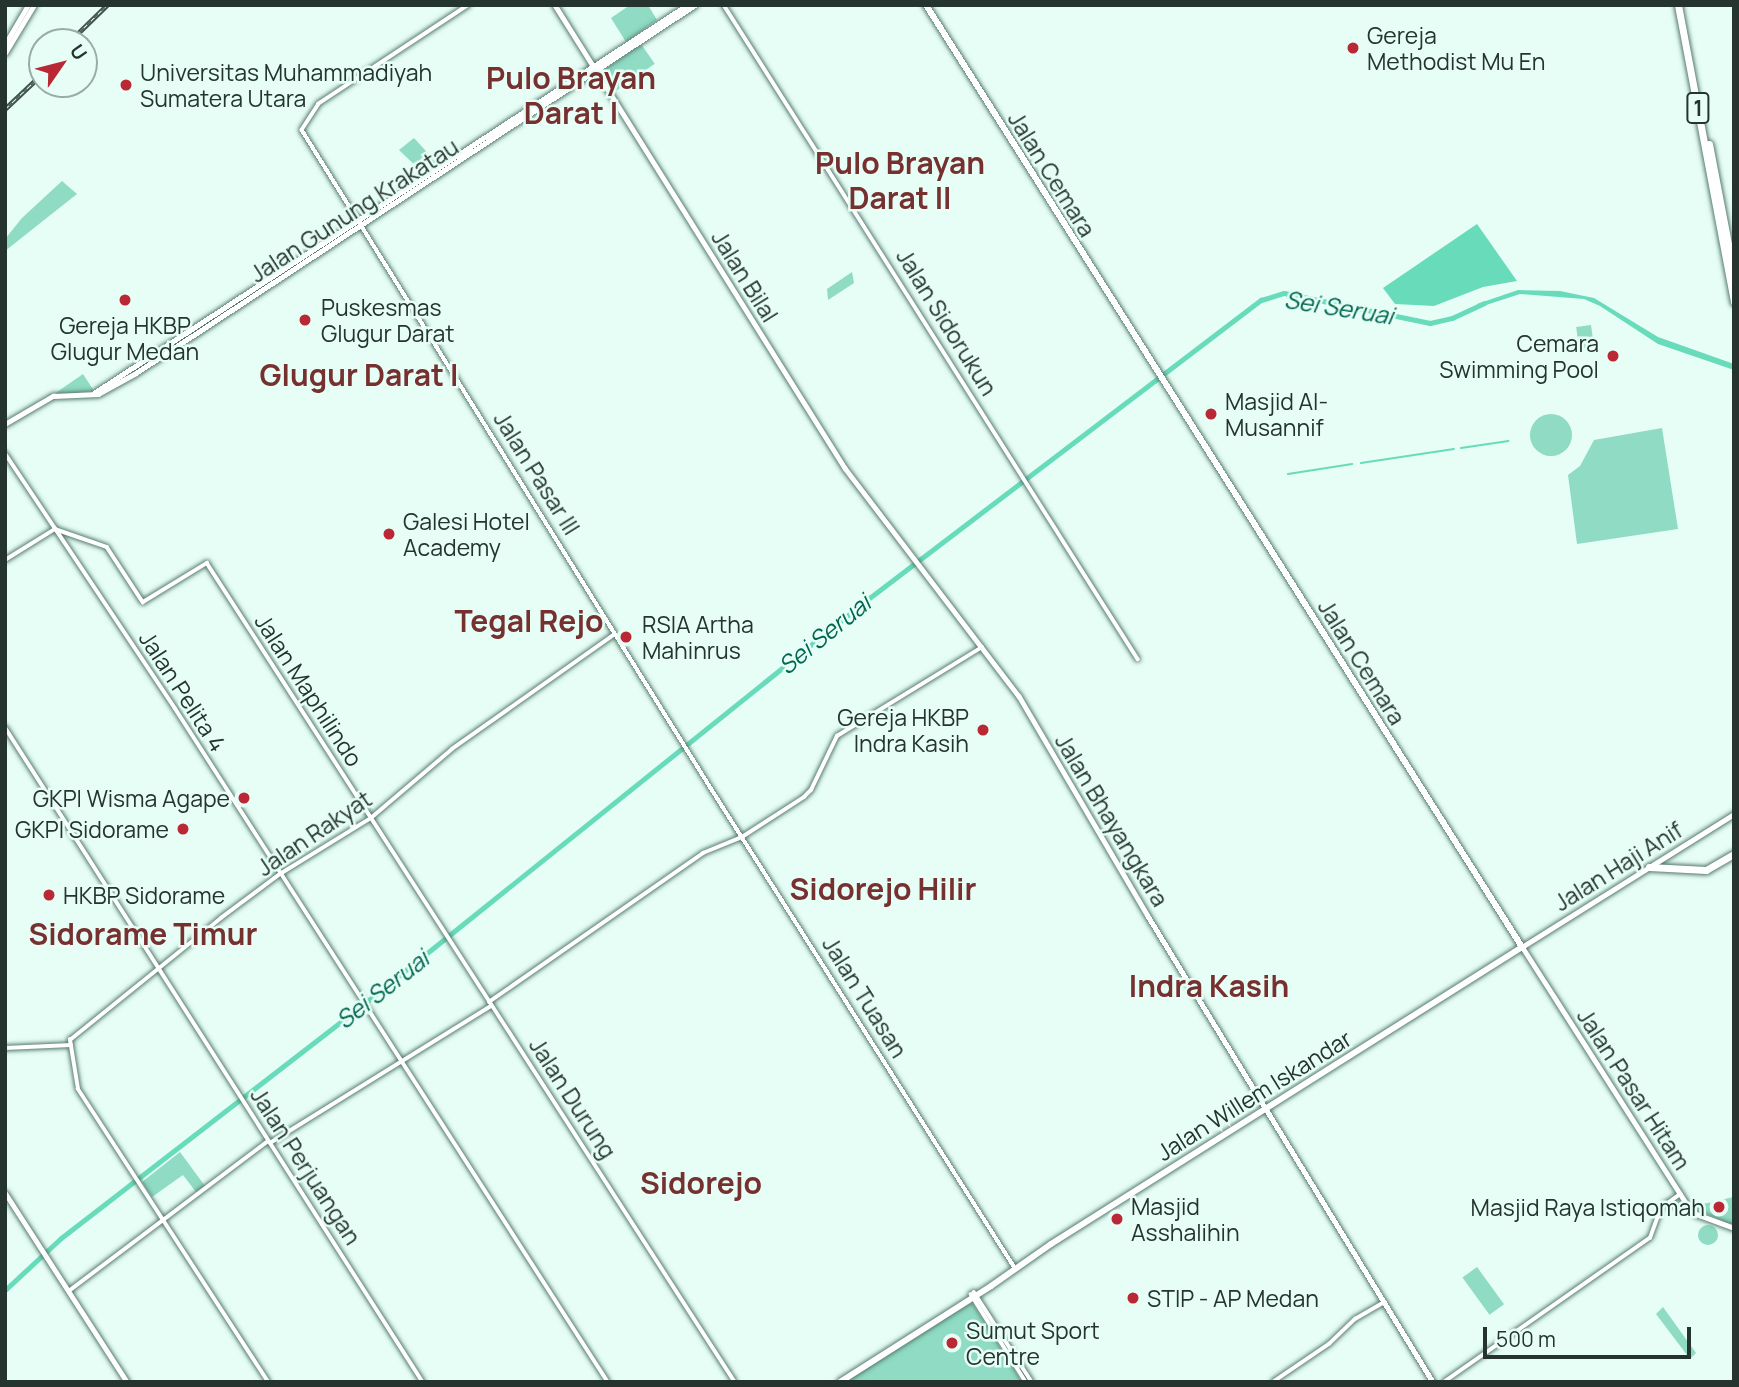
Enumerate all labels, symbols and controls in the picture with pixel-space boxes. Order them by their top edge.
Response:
place label: Gereja Methodist Mu En [1367,21,1546,75]
north arrow [28,28,98,98]
text: U [64,39,93,65]
marker: Gereja Methodist Mu En [1345,40,1361,56]
place label: Universitas Muhammadiyah Sumatera Utara [140,58,432,112]
district label: Pulo Brayan Darat I [486,60,656,130]
marker: Universitas Muhammadiyah Sumatera Utara [118,77,134,93]
road number: 1 [1686,90,1710,126]
street label: Jalan Cemara [1003,106,1101,242]
street label: Jalan Gunung Krakatau [245,132,463,288]
district label: Pulo Brayan Darat II [815,145,985,216]
street label: Jalan Bilal [706,225,784,327]
street label: Jalan Sidorukun [891,244,1003,400]
water label: Sei Seruai [1282,284,1396,330]
marker: Gereja HKBP Glugur Medan [117,292,133,308]
place label: Puskesmas Glugur Darat [321,293,454,347]
marker: Puskesmas Glugur Darat [295,310,315,330]
place label: Gereja HKBP Glugur Medan [51,311,199,365]
place label: Cemara Swimming Pool [1439,329,1599,383]
marker: Cemara Swimming Pool [1605,348,1621,364]
district label: Glugur Darat I [260,357,458,393]
place label: Masjid Al- Musannif [1225,387,1328,441]
street label: Jalan Pasar III [488,406,586,540]
marker: Masjid Al- Musannif [1203,406,1219,422]
place label: Galesi Hotel Academy [403,507,530,561]
marker: Galesi Hotel Academy [381,526,397,542]
water label: Sei Seruai [772,588,876,680]
street label: Jalan Cemara [1313,594,1411,730]
district label: Tegal Rejo [454,603,604,639]
street label: Jalan Maphilindo [249,609,369,771]
place label: RSIA Artha Mahinrus [642,610,754,664]
street label: Jalan Pelita 4 [134,626,232,756]
marker: RSIA Artha Mahinrus [616,627,636,647]
place label: Gereja HKBP Indra Kasih [837,703,969,757]
marker: Gereja HKBP Indra Kasih [975,722,991,738]
street label: Jalan Bhayangkara [1050,729,1174,911]
place label: GKPI Wisma Agape [33,784,230,812]
street label: Jalan Rakyat [251,785,377,881]
marker: GKPI Wisma Agape [236,790,252,806]
place label: GKPI Sidorame [15,815,169,843]
street label: Jalan Haji Anif [1549,816,1687,916]
marker: GKPI Sidorame [175,821,191,837]
district label: Sidorejo Hilir [790,871,976,907]
place label: HKBP Sidorame [63,881,225,909]
marker: HKBP Sidorame [41,887,57,903]
district label: Sidorame Timur [28,916,258,952]
street label: Jalan Tuasan [817,931,913,1063]
water label: Sei Seruai [330,944,434,1034]
district label: Indra Kasih [1129,968,1289,1004]
street label: Jalan Pasar Hitam [1572,1003,1696,1175]
street label: Jalan Willem Iskandar [1152,1024,1356,1166]
street label: Jalan Durung [524,1033,622,1163]
street label: Jalan Perjuangan [245,1082,367,1250]
district label: Sidorejo [640,1165,762,1201]
place label: Masjid Asshalihin [1131,1192,1240,1246]
place label: Masjid Raya Istiqomah [1471,1193,1705,1221]
marker: Masjid Raya Istiqomah [1711,1199,1727,1215]
marker: Masjid Asshalihin [1109,1211,1125,1227]
place label: STIP - AP Medan [1147,1284,1319,1312]
marker: STIP - AP Medan [1125,1290,1141,1306]
scale bar [1487,1314,1695,1358]
place label: Sumut Sport Centre [966,1316,1100,1370]
text: 500 m [1496,1325,1556,1353]
marker: Sumut Sport Centre [944,1335,960,1351]

